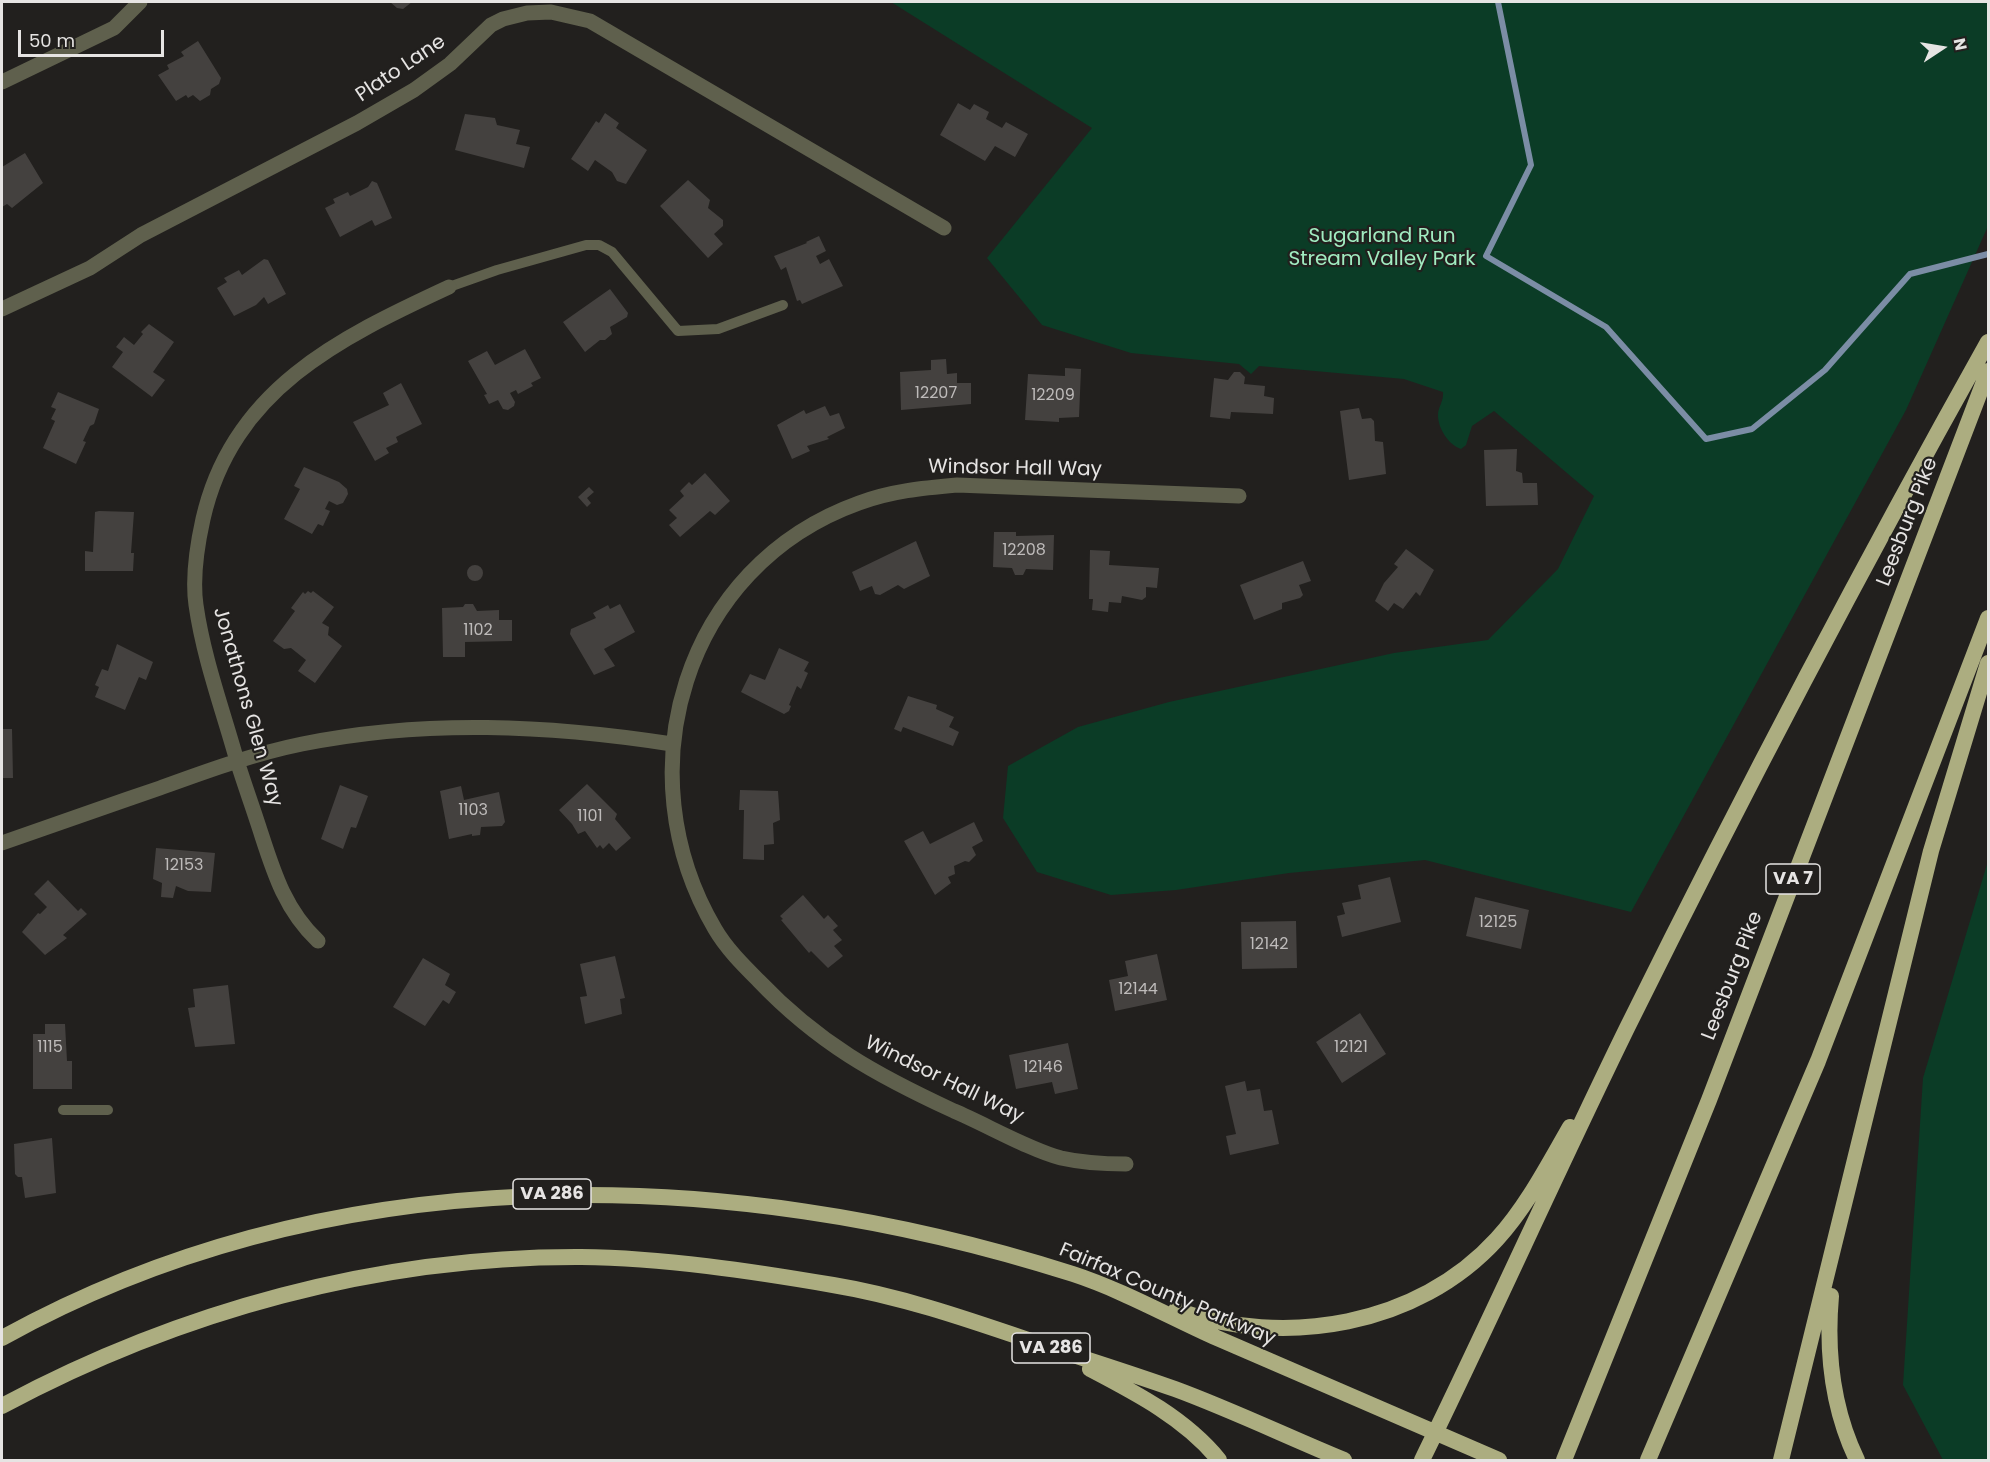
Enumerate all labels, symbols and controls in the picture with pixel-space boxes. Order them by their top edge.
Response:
scale bar [21,18,166,56]
north arrow [1912,18,1972,78]
text: 50 m [29,28,75,53]
street label: Plato Lane [352,30,450,108]
text: N [1948,36,1973,52]
park label: Sugarland Run Stream Valley Park [1288,225,1476,272]
house number: 12207 [915,384,957,404]
house number: 12209 [1031,386,1075,406]
street label: Leesburg Pike [1872,454,1944,590]
street label: Windsor Hall Way [928,455,1102,483]
house number: 12208 [1002,541,1046,561]
street label: Jonathons Glen Way [207,604,287,810]
house number: 1102 [463,621,493,641]
house number: 1103 [458,801,488,821]
house number: 1101 [577,807,603,827]
house number: 12153 [165,856,203,876]
road number: VA 7 [1766,864,1820,894]
street label: Leesburg Pike [1697,908,1769,1044]
house number: 12125 [1479,913,1517,933]
house number: 12142 [1250,935,1288,955]
house number: 12144 [1118,980,1158,1000]
street label: Windsor Hall Way [861,1031,1027,1129]
house number: 1115 [37,1038,63,1058]
house number: 12121 [1334,1038,1368,1058]
house number: 12146 [1023,1058,1063,1078]
road number: VA 286 [513,1179,591,1209]
street label: Fairfax County Parkway [1055,1238,1279,1352]
road number: VA 286 [1012,1333,1090,1363]

